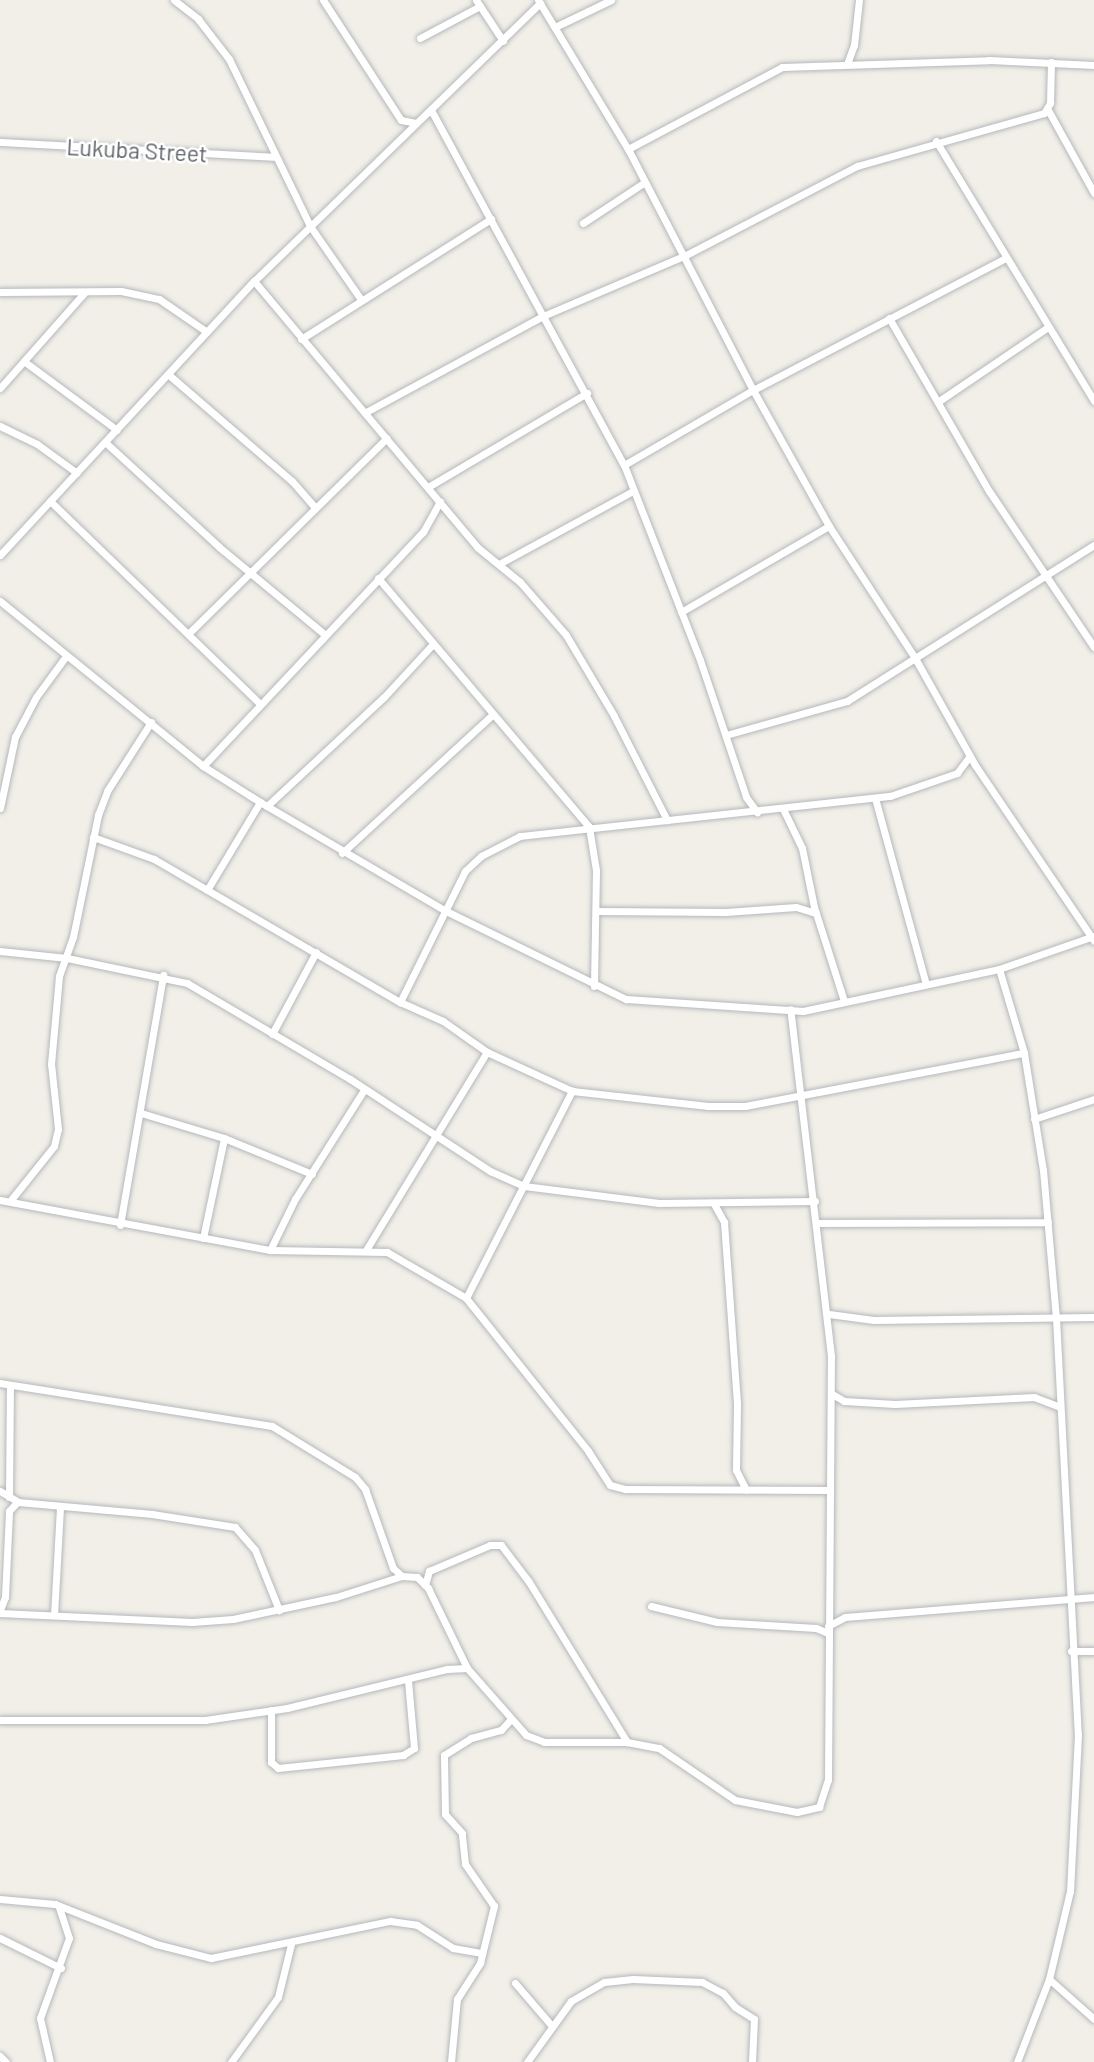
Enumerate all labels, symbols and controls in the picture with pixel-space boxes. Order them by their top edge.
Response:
street label: Lukuba Street [66,133,208,167]

